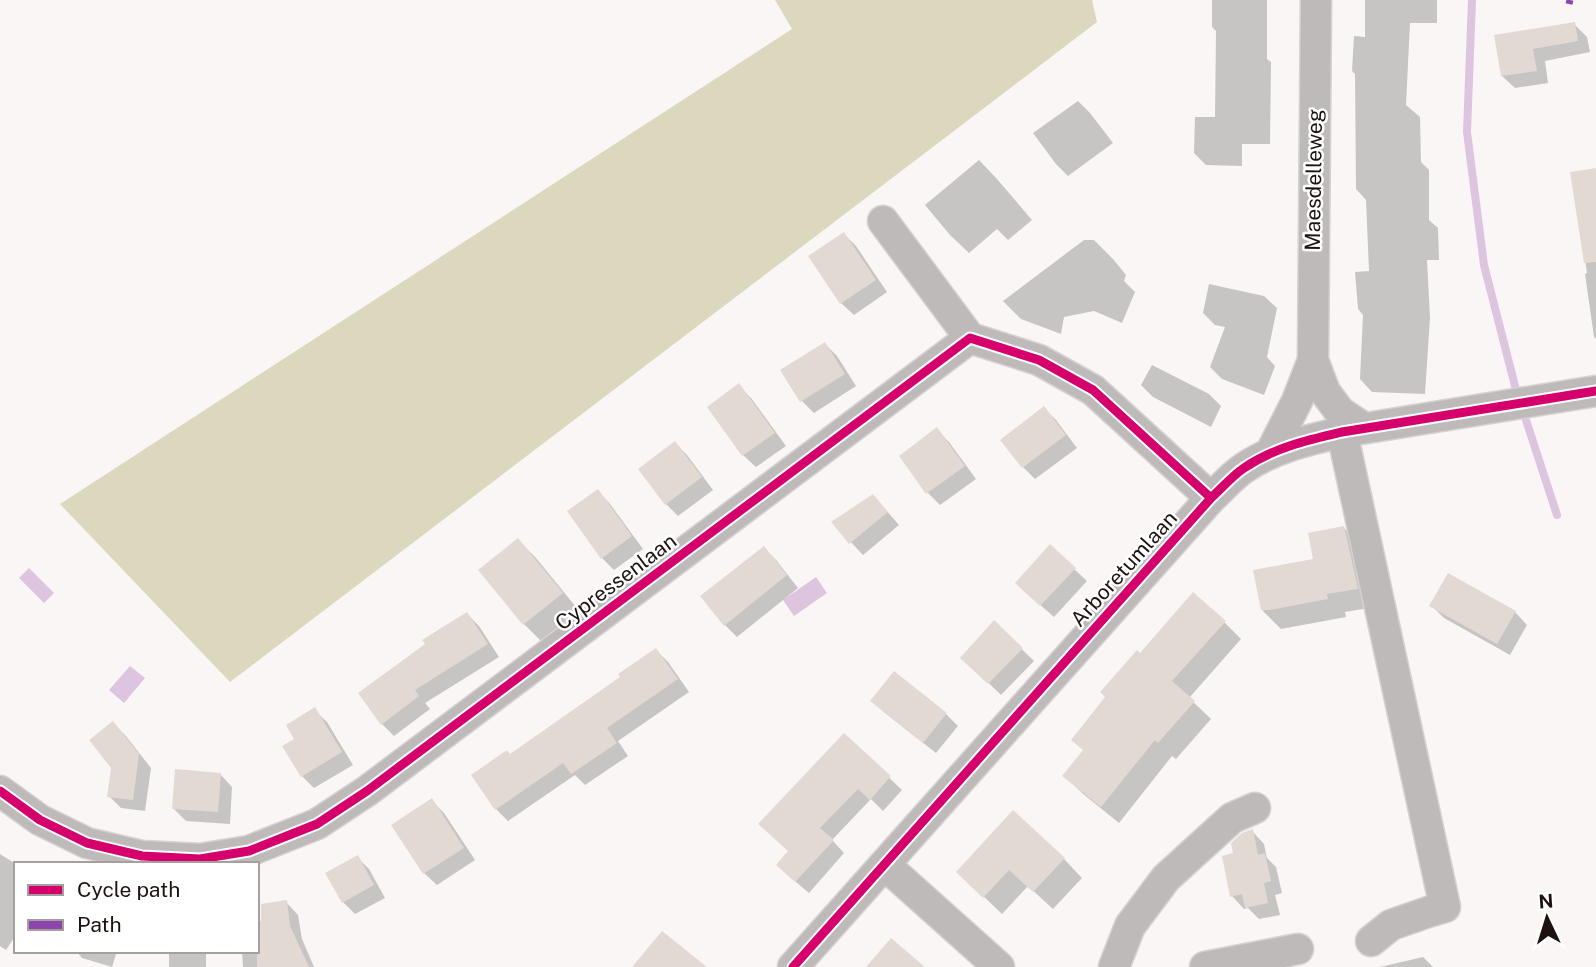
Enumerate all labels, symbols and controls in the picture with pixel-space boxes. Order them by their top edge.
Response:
street label: Maesdelleweg [1300,109,1327,251]
street label: Arboretumlaan [1065,506,1182,632]
street label: Cypressenlaan [550,528,681,635]
legend [14,862,259,953]
text: Cycle path [77,877,180,902]
north arrow [1512,883,1582,953]
text: N [1538,890,1554,913]
text: Path [77,912,122,937]

